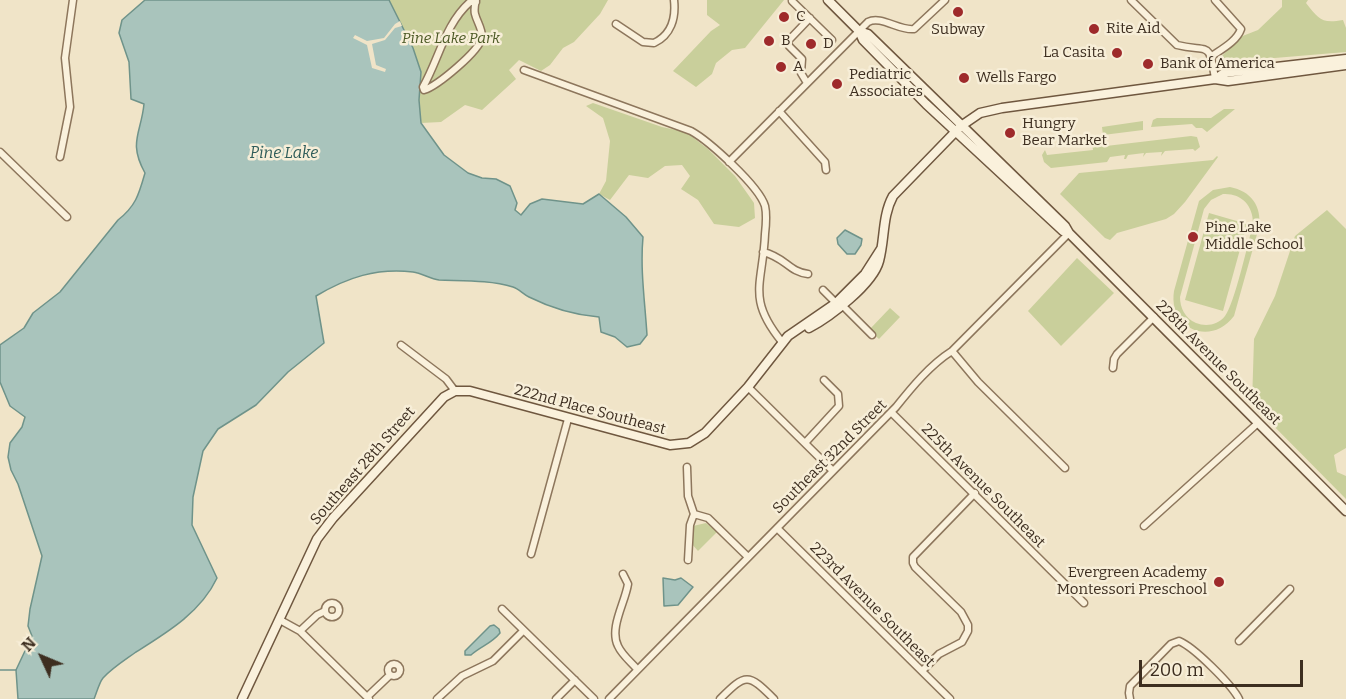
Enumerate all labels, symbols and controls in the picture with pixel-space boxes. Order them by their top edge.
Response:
marker: Subway [951,5,965,19]
place label: C [796,8,806,26]
marker: C [777,10,791,24]
place label: Rite Aid [1106,20,1160,38]
place label: Subway [931,21,985,39]
marker: Rite Aid [1087,22,1101,36]
park label: Pine Lake Park [402,30,500,48]
place label: B [781,32,791,50]
marker: B [762,34,776,48]
place label: D [823,35,834,53]
marker: D [804,37,818,51]
place label: La Casita [1043,44,1105,62]
marker: La Casita [1110,46,1124,60]
place label: Bank of America [1160,55,1275,73]
marker: Bank of America [1141,57,1155,71]
place label: A [793,58,804,76]
marker: A [774,60,788,74]
place label: Pediatric Associates [849,66,923,101]
place label: Wells Fargo [976,69,1057,87]
marker: Wells Fargo [957,71,971,85]
marker: Pediatric Associates [830,77,844,91]
place label: Hungry Bear Market [1022,115,1107,150]
marker: Hungry Bear Market [1003,126,1017,140]
water label: Pine Lake [250,144,318,164]
place label: Pine Lake Middle School [1205,219,1303,254]
marker: Pine Lake Middle School [1186,230,1200,244]
street label: 228th Avenue Southeast [1152,297,1284,429]
street label: 222nd Place Southeast [512,381,668,439]
street label: Southeast 32nd Street [769,396,891,518]
street label: Southeast 28th Street [307,403,419,529]
street label: 225th Avenue Southeast [917,420,1049,552]
street label: 223rd Avenue Southeast [806,539,938,671]
place label: Evergreen Academy Montessori Preschool [1057,564,1207,599]
marker: Evergreen Academy Montessori Preschool [1212,575,1226,589]
north arrow [12,627,72,687]
text: N [18,633,40,655]
scale bar [1142,648,1306,686]
text: 200 m [1150,659,1204,681]

